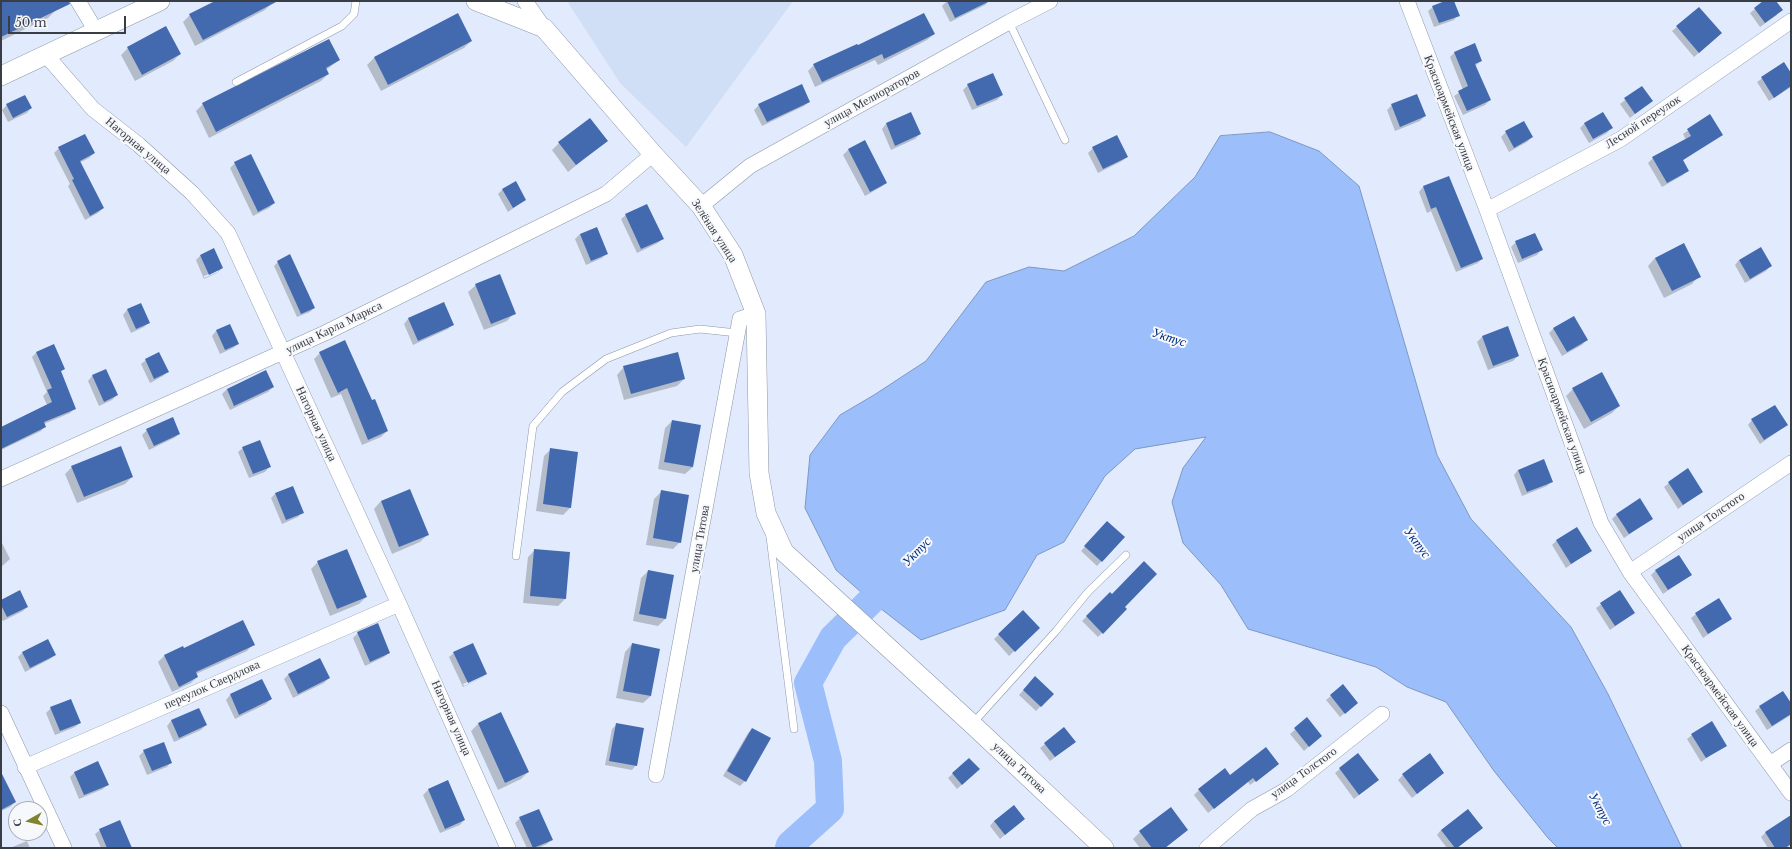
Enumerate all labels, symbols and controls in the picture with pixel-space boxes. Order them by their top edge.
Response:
scale bar [10,8,128,34]
text: 50 m [15,15,47,30]
street label: Красноармейская улица [1420,53,1478,173]
street label: улица Мелиораторов [822,66,922,130]
street label: Лесной переулок [1602,92,1684,152]
street label: Нагорная улица [102,114,174,178]
street label: Зелёная улица [688,196,740,266]
street label: улица Карла Маркса [284,298,384,358]
water label: Уктус [1150,325,1188,351]
street label: Красноармейская улица [1534,356,1590,476]
street label: Нагорная улица [292,384,340,464]
street label: улица Толстого [1674,489,1748,545]
street label: улица Титова [687,504,713,574]
water label: Уктус [1400,524,1434,562]
water label: Уктус [899,534,935,570]
street label: Красноармейская улица [1678,642,1762,750]
street label: переулок Свердлова [162,657,262,713]
street label: Нагорная улица [428,678,474,758]
street label: улица Титова [989,739,1049,797]
street label: улица Толстого [1268,744,1340,802]
water label: Уктус [1585,790,1615,828]
north arrow [8,801,48,841]
text: С [10,818,25,827]

